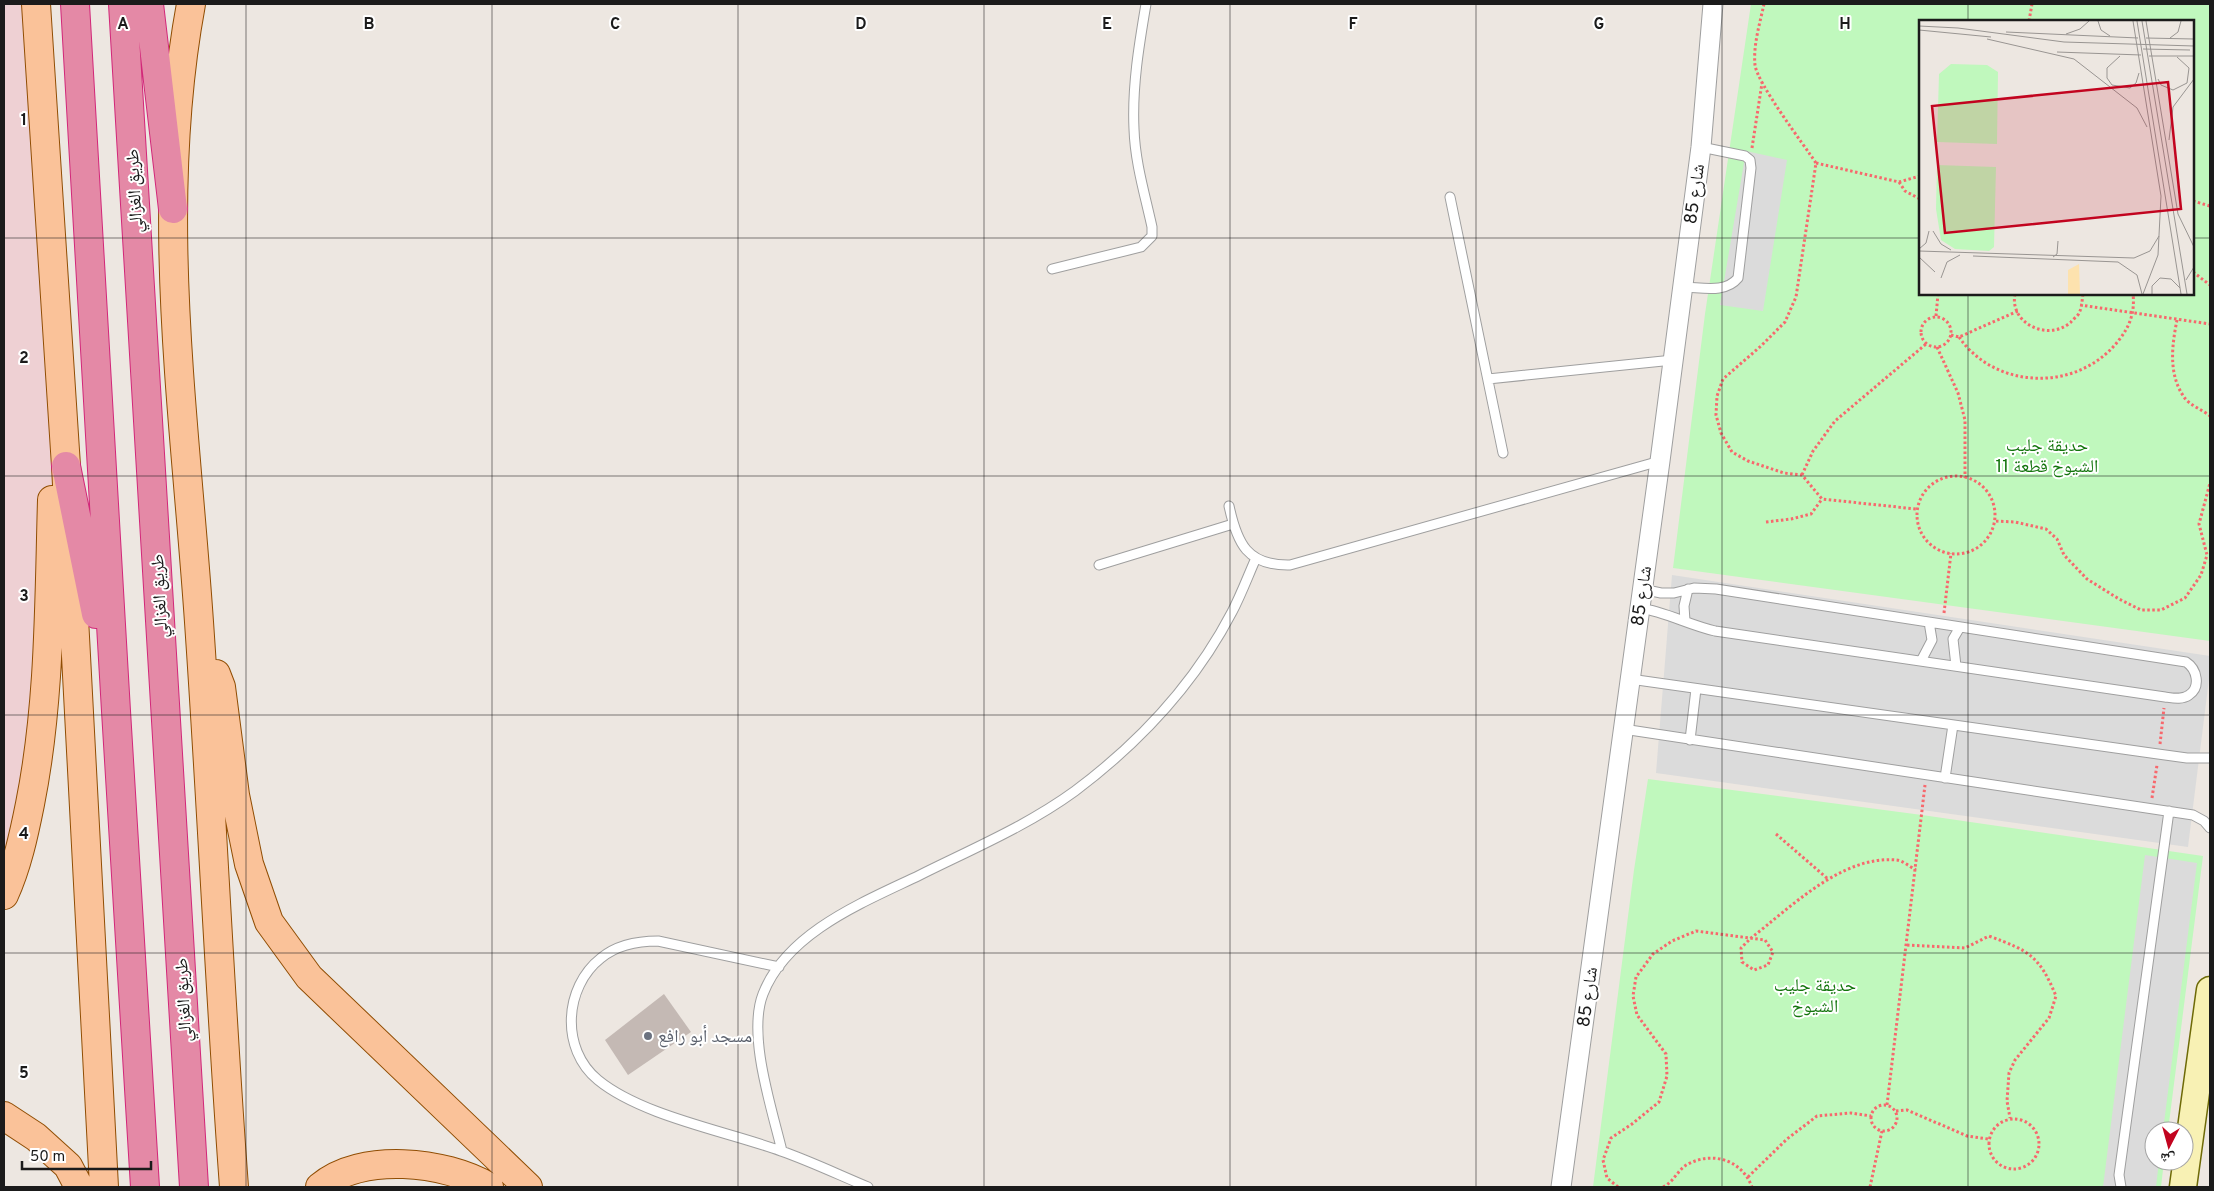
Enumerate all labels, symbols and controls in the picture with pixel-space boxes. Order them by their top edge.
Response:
text: A [117,15,129,35]
text: B [363,15,375,35]
text: C [610,15,620,35]
text: D [855,15,867,35]
text: E [1102,15,1112,35]
text: F [1348,15,1358,35]
text: G [1594,15,1604,35]
text: H [1839,15,1851,35]
inset map [1919,20,2194,295]
text: 1 [21,111,27,131]
street label: طريق الغزالي [122,148,151,234]
street label: شارع 85 [1680,163,1711,226]
text: 2 [19,349,29,369]
park label: حديقة جليب الشيوخ قطعة 11 [1996,435,2098,479]
street label: طريق الغزالي [147,553,176,639]
street label: شارع 85 [1627,565,1658,628]
text: 3 [19,587,29,607]
text: 4 [19,825,29,845]
street label: طريق الغزالي [171,957,200,1043]
street label: شارع 85 [1573,966,1604,1029]
park label: حديقة جليب الشيوخ [1774,975,1856,1019]
place label: مسجد أبو رافع [658,1025,752,1049]
marker: مسجد أبو رافع [642,1030,654,1042]
text: 5 [19,1064,29,1084]
north arrow [2144,1121,2194,1171]
scale bar [22,1138,151,1170]
text: 50 m [30,1148,65,1167]
text: ش [2159,1148,2176,1167]

